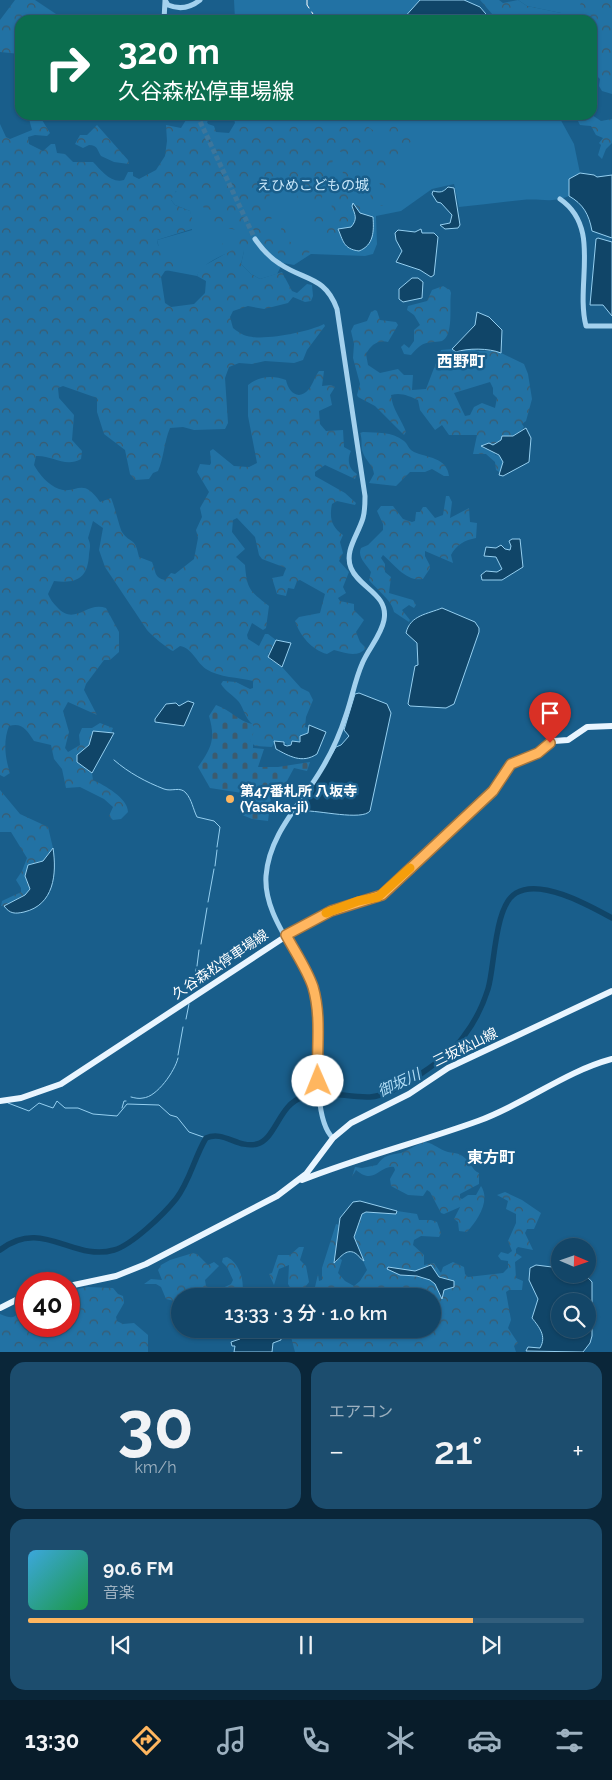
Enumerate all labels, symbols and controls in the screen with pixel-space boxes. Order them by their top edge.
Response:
text: 320 m [118,31,220,72]
icon: right [35,35,100,100]
text: 久谷森松停車場線 [118,78,294,104]
park label: えひめこどもの城 [257,177,369,193]
district label: 西野町 [437,352,485,371]
pin [529,692,571,743]
icon: arrive [536,699,564,727]
place label: 第47番札所 八坂寺 (Yasaka-ji) [240,783,357,815]
marker: 第47番札所 八坂寺 (Yasaka-ji) [224,793,236,805]
street label: 久谷森松停車場線 [169,926,271,1002]
street label: 三坂松山線 [430,1024,500,1070]
position arrow [291,1054,343,1106]
water label: 御坂川 [375,1064,425,1101]
district label: 東方町 [467,1148,515,1167]
north arrow [551,1238,596,1282]
map controls [551,1238,596,1338]
speed limit sign: 40 [15,1272,80,1337]
button: search [551,1293,596,1338]
text: 13:33 · 3 分 · 1.0 km [225,1302,387,1324]
text: 30 [117,1387,194,1463]
text: エアコン [329,1402,393,1421]
text: 21° [434,1428,482,1473]
text: − [329,1435,344,1468]
text: + [572,1435,584,1468]
text: km/h [134,1458,177,1477]
text: 90.6 FM [103,1557,174,1579]
text: 音楽 [103,1583,135,1602]
icon: previous [107,1631,135,1659]
icon: pause [292,1631,320,1659]
icon: next [477,1631,505,1659]
icon: directions [129,1723,164,1758]
icon: music [214,1723,249,1758]
icon: phone [298,1723,333,1758]
icon: climate [383,1723,418,1758]
icon: car [467,1723,502,1758]
icon: filters [552,1723,587,1758]
text: 13:30 [25,1727,79,1753]

